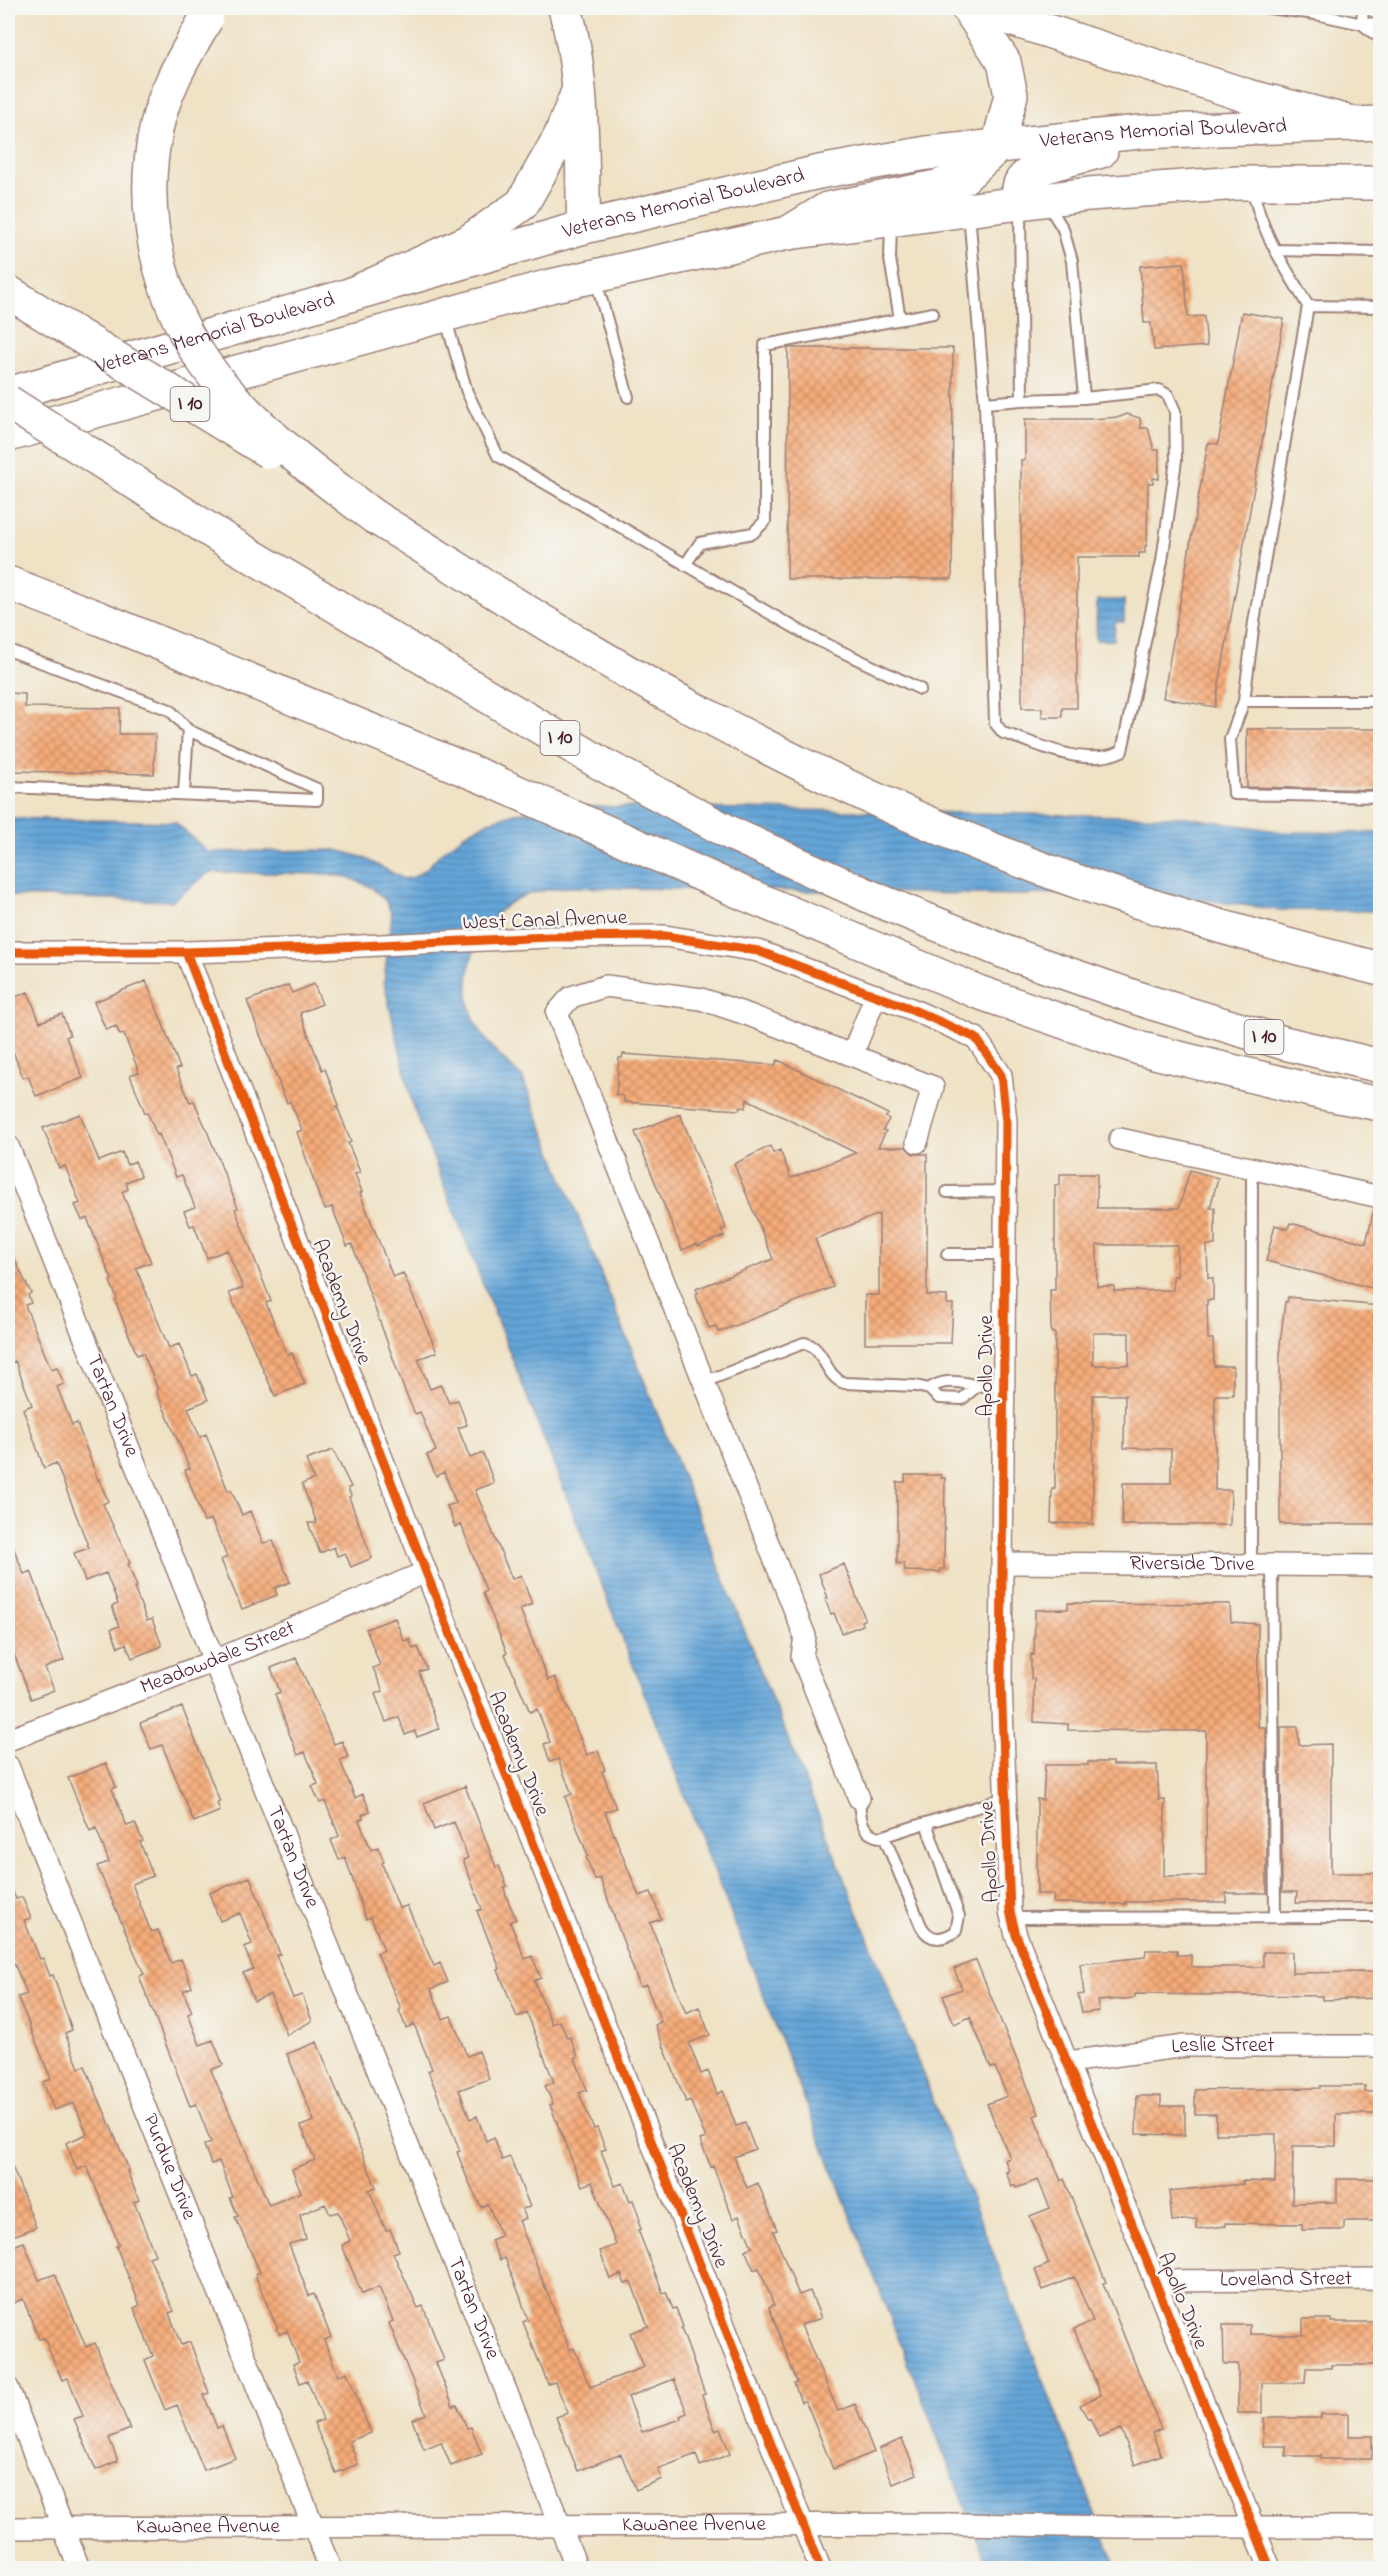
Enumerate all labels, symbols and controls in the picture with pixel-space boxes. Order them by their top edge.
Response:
street label: Veterans Memorial Boulevard [1037,111,1288,157]
street label: Veterans Memorial Boulevard [558,161,808,248]
street label: Veterans Memorial Boulevard [91,285,339,383]
road number: I 10 [170,387,210,421]
road number: I 10 [540,721,580,755]
street label: West Canal Avenue [462,903,628,939]
road number: I 10 [1244,1020,1284,1054]
street label: Academy Drive [301,1235,379,1370]
street label: Apollo Drive [972,1315,1002,1417]
street label: Tartan Drive [78,1350,146,1462]
street label: Riverside Drive [1129,1549,1255,1580]
street label: Meadowdale Street [136,1614,300,1703]
street label: Academy Drive [478,1687,557,1822]
street label: Apollo Drive [972,1800,1008,1904]
street label: Tartan Drive [259,1802,327,1913]
street label: Leslie Street [1170,2031,1274,2063]
street label: Purdue Drive [134,2109,204,2225]
street label: Academy Drive [657,2139,736,2274]
street label: Apollo Drive [1149,2248,1215,2354]
street label: Tartan Drive [439,2253,507,2365]
street label: Loveland Street [1220,2264,1352,2295]
street label: Kawanee Avenue [622,2510,767,2540]
street label: Kawanee Avenue [136,2512,281,2542]

